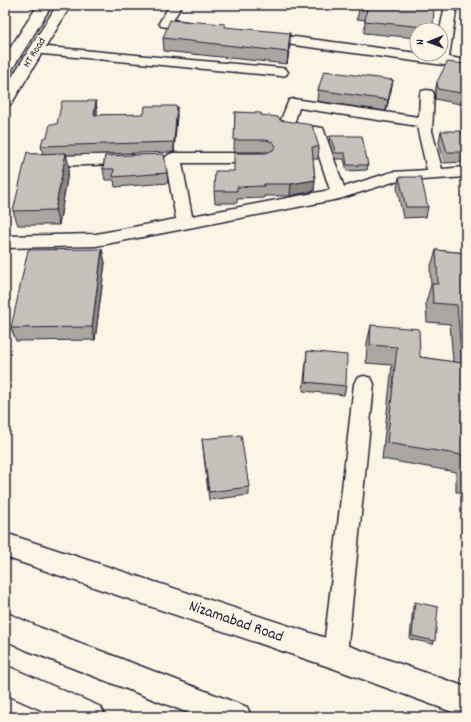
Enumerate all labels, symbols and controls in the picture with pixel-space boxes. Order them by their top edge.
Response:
north arrow [409,22,449,62]
street label: HT Road [19,35,51,71]
text: N [413,39,429,45]
street label: Nizamabad Road [186,595,286,649]

